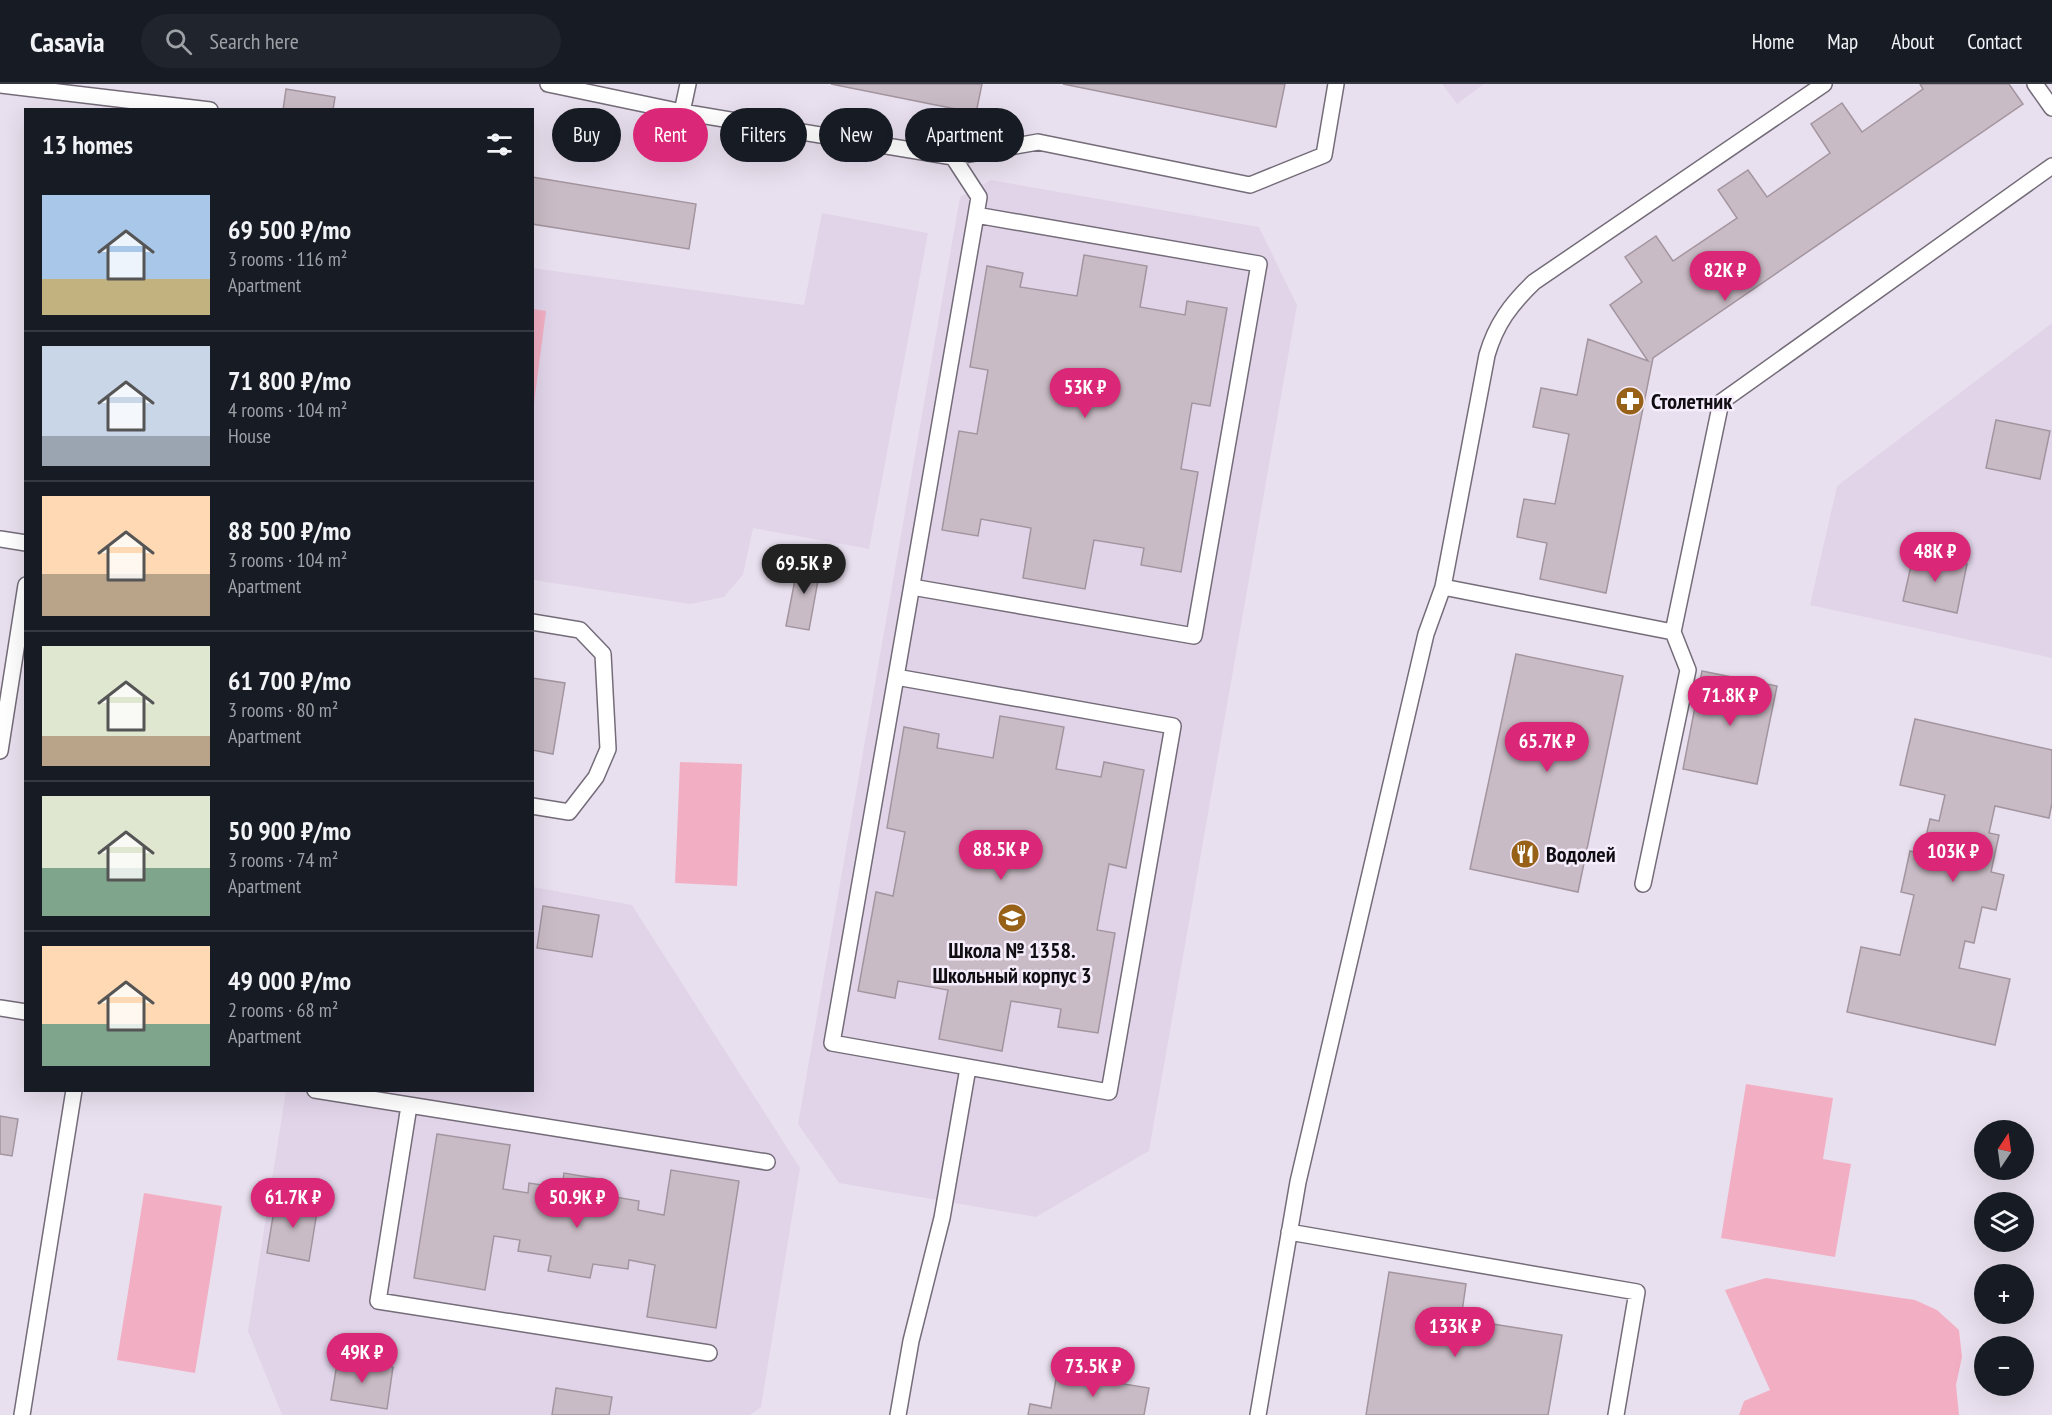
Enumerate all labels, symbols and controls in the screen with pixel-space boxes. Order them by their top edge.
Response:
search box [141,14,561,68]
text: Casavia [30,23,105,60]
icon: search [162,25,195,58]
text: Search here [210,27,299,55]
text: Home [1752,28,1794,55]
text: Map [1827,28,1858,55]
text: About [1891,28,1934,55]
text: Contact [1967,28,2022,55]
chip: Buy [552,108,621,162]
chip: Rent [633,108,708,162]
chip: Filters [720,108,807,162]
chip: New [819,108,893,162]
chip: Apartment [905,108,1024,162]
text: 13 homes [42,128,133,161]
icon: filters [483,128,516,161]
text: 69 500 ₽/mo [228,213,351,246]
icon: home [90,219,162,291]
text: 3 rooms · 116 m² [228,246,347,272]
pin: 82K ₽ [1683,251,1767,302]
text: 82K ₽ [1704,257,1746,283]
text: Apartment [228,272,301,298]
text: 71 800 ₽/mo [228,364,351,397]
pin: 53K ₽ [1043,368,1127,419]
icon: home [90,370,162,442]
text: 53K ₽ [1064,374,1106,400]
pharmacy icon: Столетник [1614,385,1646,417]
place label: Столетник [1651,387,1733,415]
text: 4 rooms · 104 m² [228,397,347,423]
text: House [228,423,271,449]
text: 88 500 ₽/mo [228,514,351,547]
icon: home [90,520,162,592]
pin: 48K ₽ [1893,532,1977,583]
text: 48K ₽ [1914,538,1956,564]
pin: 69.5K ₽ [749,544,859,595]
text: 3 rooms · 104 m² [228,547,347,573]
text: 69.5K ₽ [776,550,832,576]
text: Apartment [228,573,301,599]
text: 61 700 ₽/mo [228,664,351,697]
icon: home [90,670,162,742]
pin: 71.8K ₽ [1675,676,1785,727]
text: 71.8K ₽ [1702,682,1758,708]
text: 3 rooms · 80 m² [228,697,338,723]
pin: 65.7K ₽ [1492,722,1602,773]
text: Apartment [228,723,301,749]
text: 65.7K ₽ [1519,728,1575,754]
text: 50 900 ₽/mo [228,814,351,847]
icon: home [90,820,162,892]
pin: 88.5K ₽ [946,830,1056,881]
pin: 103K ₽ [1904,832,2002,883]
text: 88.5K ₽ [973,836,1029,862]
restaurant icon: Водолей [1509,838,1541,870]
text: 103K ₽ [1927,838,1979,864]
place label: Водолей [1546,840,1616,868]
text: 3 rooms · 74 m² [228,847,338,873]
text: Apartment [228,873,301,899]
school or university icon: Школа № 1358. Школьный корпус 3 [996,902,1028,934]
place label: Школа № 1358. Школьный корпус 3 [932,936,1092,989]
text: 49 000 ₽/mo [228,964,351,997]
icon: home [90,970,162,1042]
text: 2 rooms · 68 m² [228,997,338,1023]
text: Apartment [228,1023,301,1049]
north arrow [1974,1120,2034,1180]
map controls [1974,1120,2034,1396]
pin: 61.7K ₽ [238,1178,348,1229]
pin: 50.9K ₽ [522,1178,632,1229]
text: 61.7K ₽ [265,1184,321,1210]
text: 50.9K ₽ [549,1184,605,1210]
button: layers [1974,1192,2034,1252]
button: + [1974,1264,2034,1324]
pin: 133K ₽ [1406,1307,1504,1358]
text: 133K ₽ [1429,1313,1481,1339]
pin: 49K ₽ [320,1333,404,1384]
button: − [1974,1336,2034,1396]
text: 49K ₽ [341,1339,383,1365]
pin: 73.5K ₽ [1038,1347,1148,1398]
text: 73.5K ₽ [1065,1353,1121,1379]

